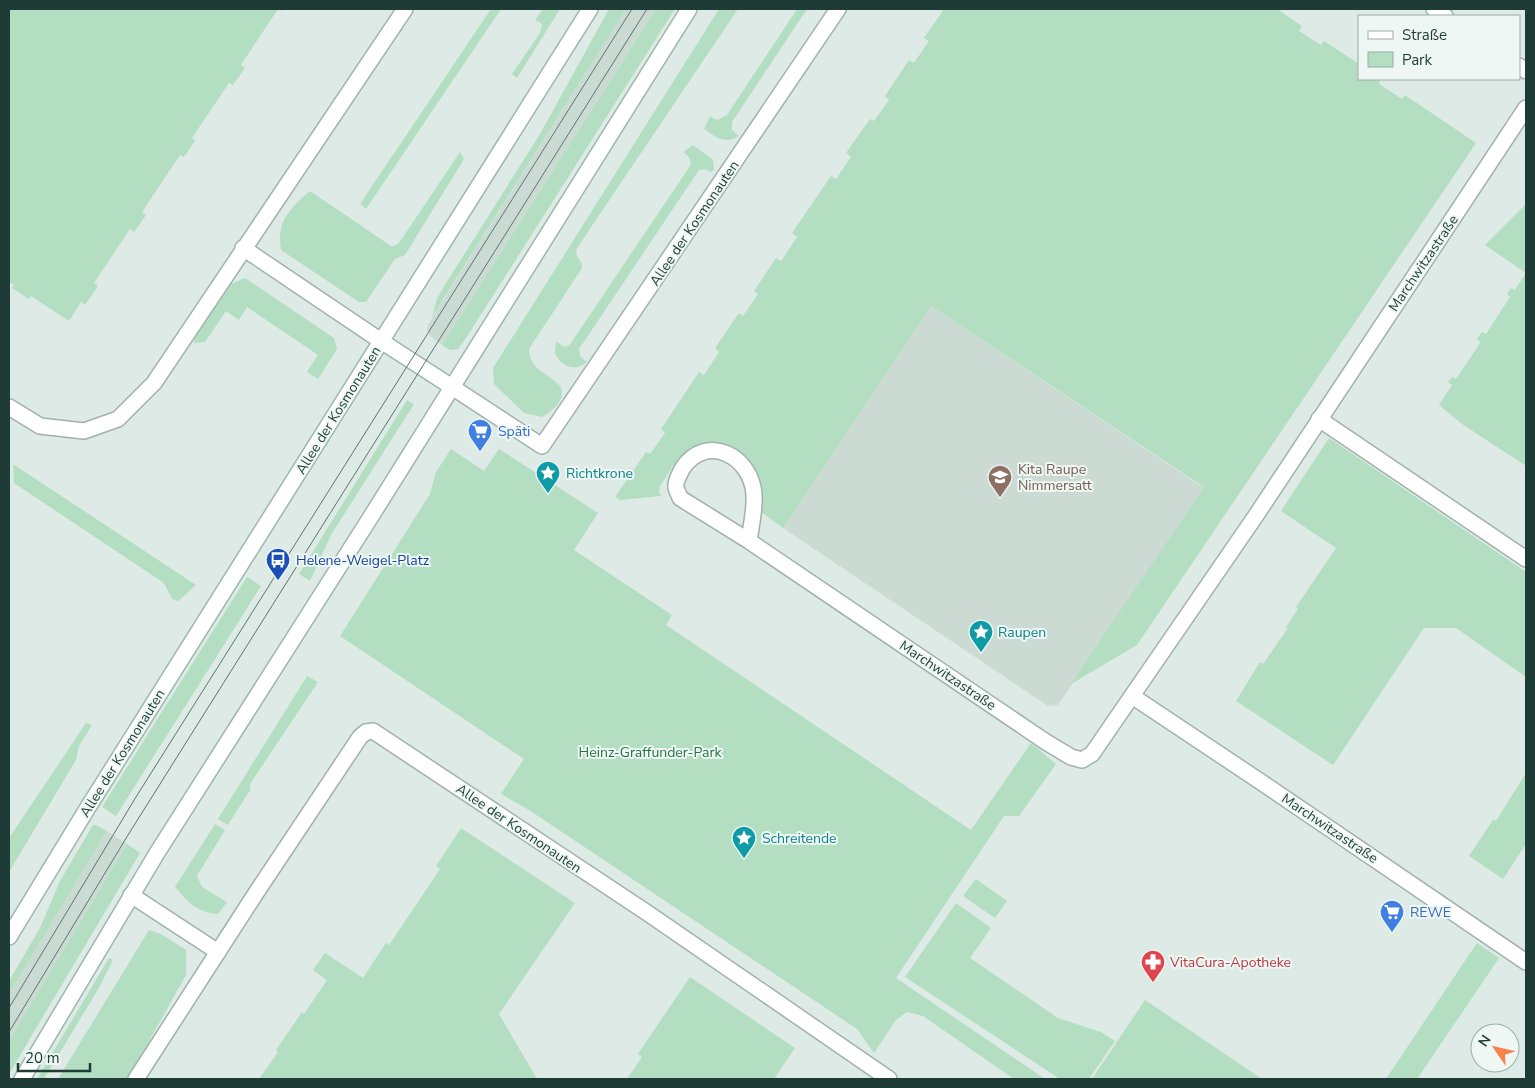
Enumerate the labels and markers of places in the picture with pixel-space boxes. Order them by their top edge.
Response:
supermarket icon: Späti [467,418,493,452]
place label: Späti [498,422,530,441]
place icon: Richtkrone [535,460,561,494]
place label: Kita Raupe Nimmersatt [1018,460,1092,495]
place label: Richtkrone [566,464,633,483]
school or university icon: Kita Raupe Nimmersatt [987,464,1013,498]
bus stop icon: Helene-Weigel-Platz [265,547,291,581]
place label: Helene-Weigel-Platz [296,551,430,570]
place icon: Raupen [968,619,994,653]
place label: Raupen [998,623,1046,642]
place icon: Schreitende [731,825,757,859]
place label: Schreitende [762,829,837,848]
supermarket icon: REWE [1379,899,1405,933]
place label: REWE [1410,903,1451,922]
pharmacy icon: VitaCura-Apotheke [1140,949,1166,983]
place label: VitaCura-Apotheke [1169,953,1291,972]

